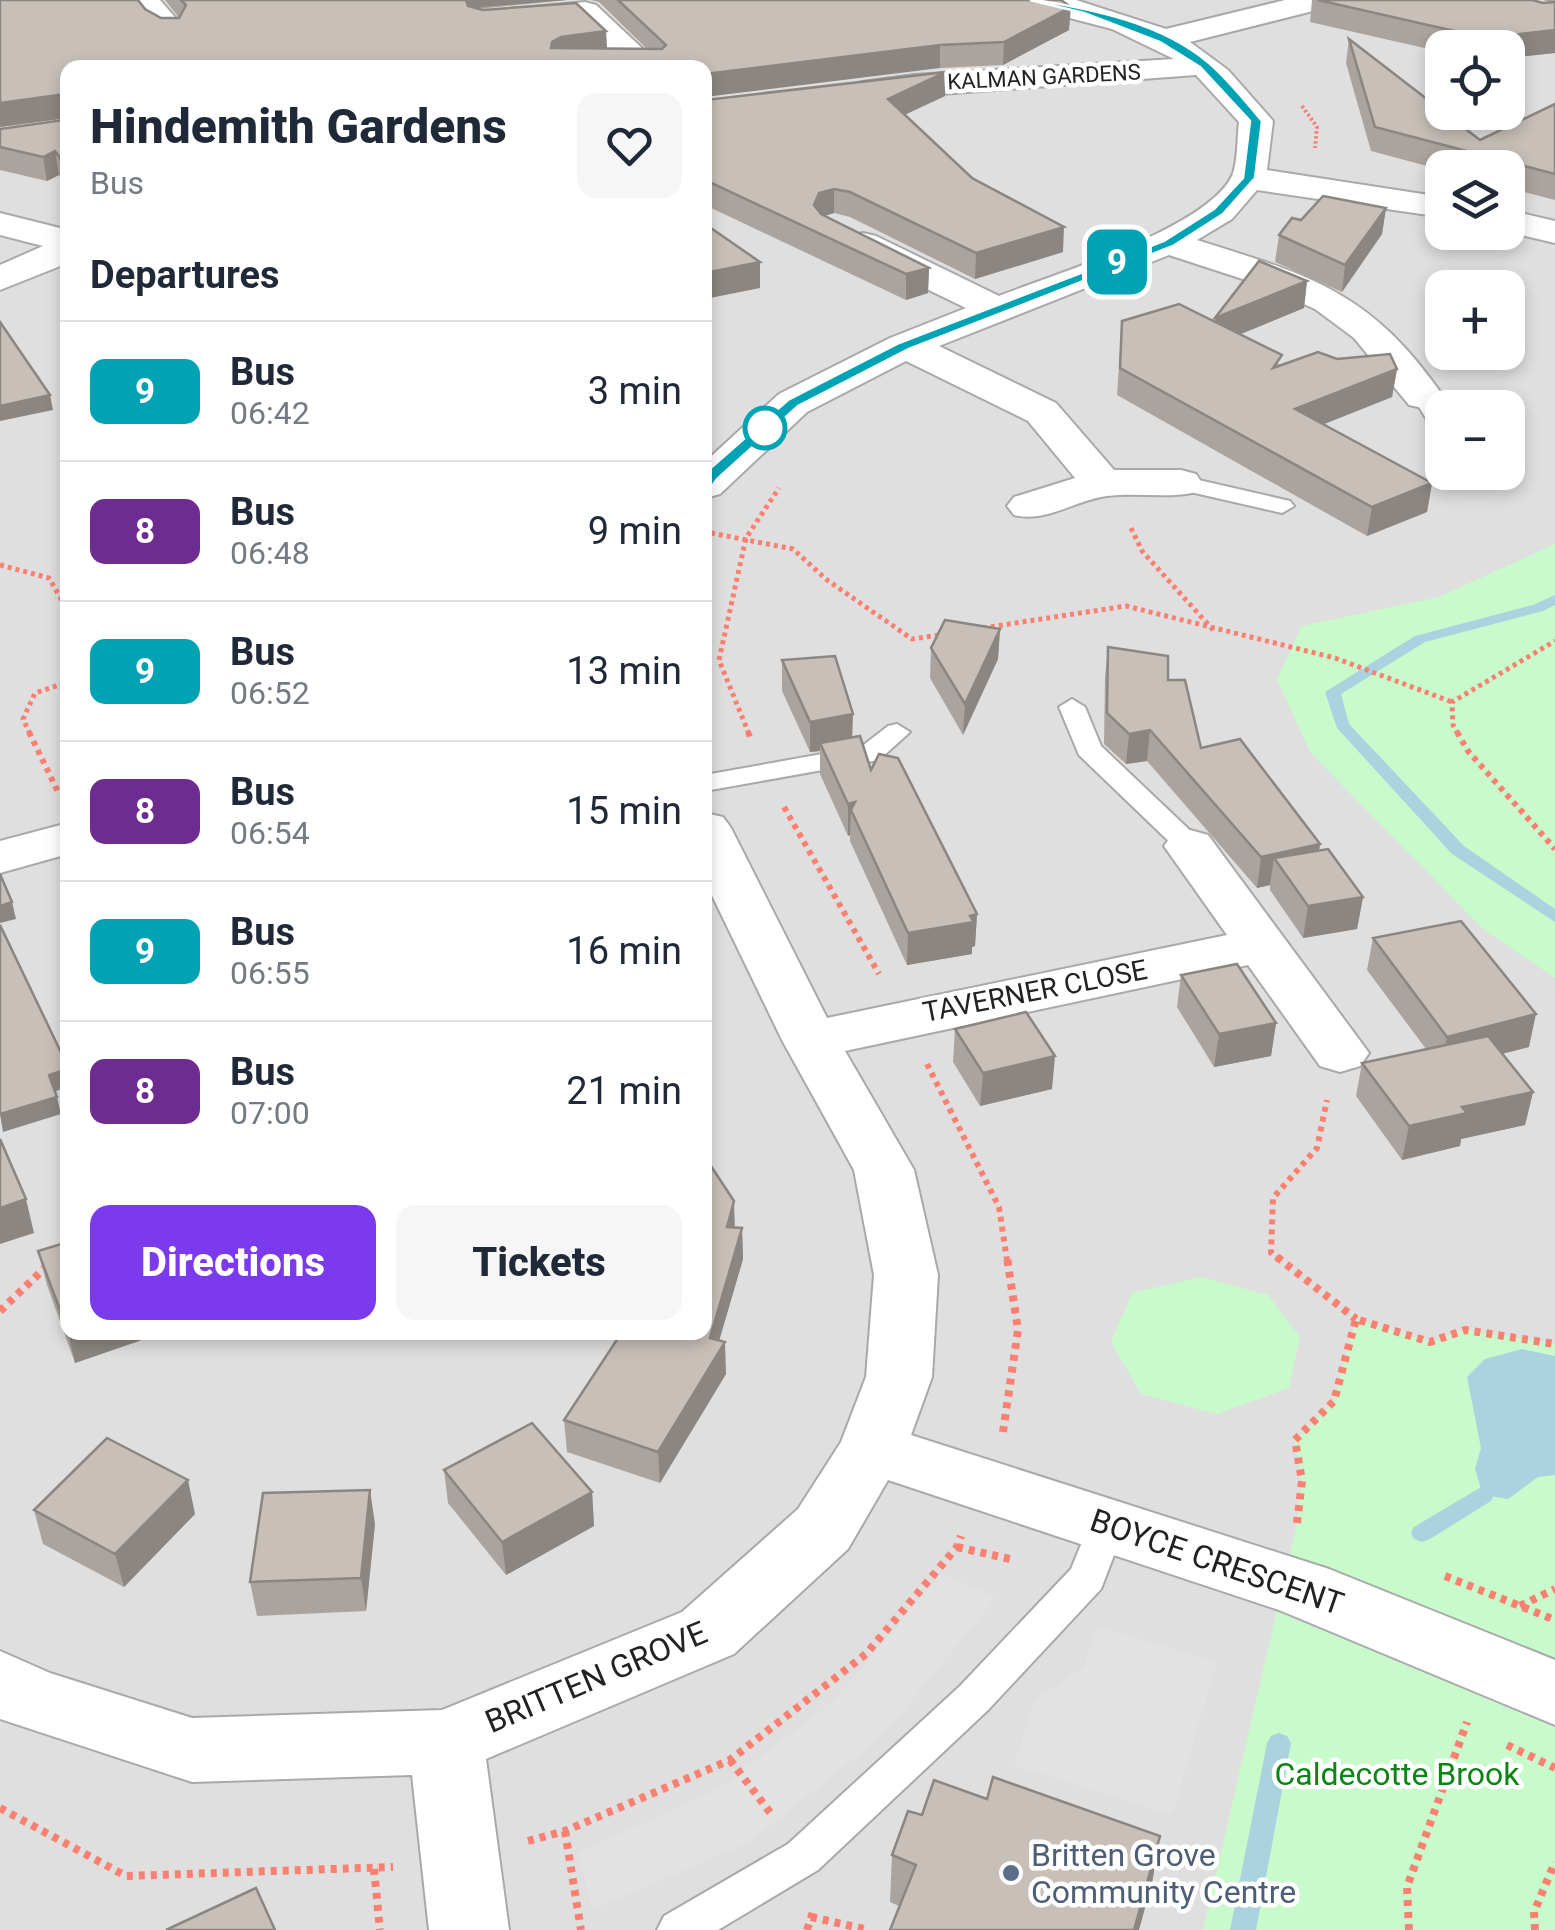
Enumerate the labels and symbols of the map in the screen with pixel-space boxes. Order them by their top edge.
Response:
street label: KALMAN GARDENS [947,59,1141,95]
line badge: 9 [1084,230,1150,294]
unlabelled marker [744,407,786,449]
street label: TAVERNER CLOSE [920,953,1150,1029]
street label: BOYCE CRESCENT [1085,1501,1349,1623]
street label: BRITTEN GROVE [479,1613,713,1741]
park label: Caldecotte Brook [1274,1755,1520,1793]
place label: Britten Grove Community Centre [1031,1836,1296,1911]
marker: Britten Grove Community Centre [1000,1862,1022,1884]

